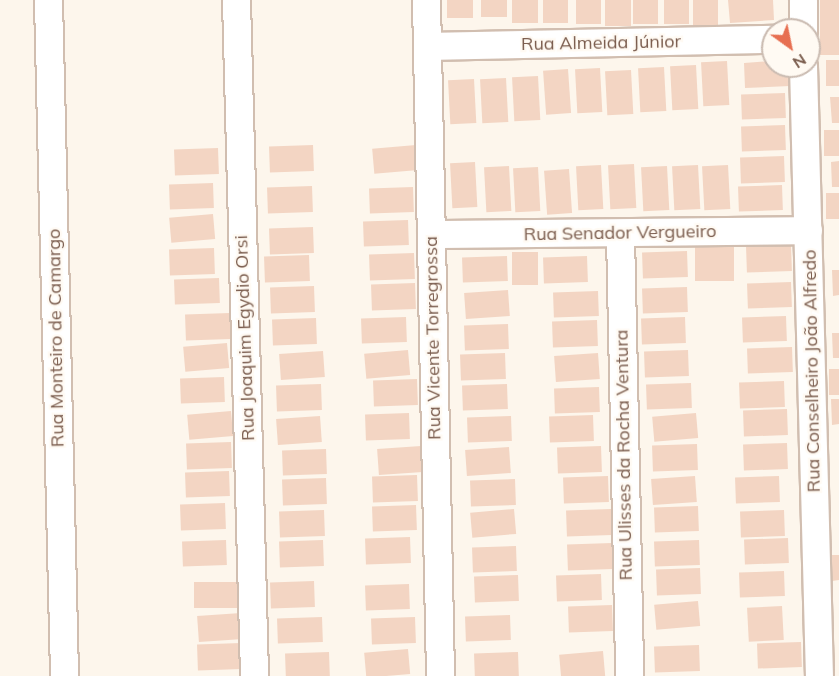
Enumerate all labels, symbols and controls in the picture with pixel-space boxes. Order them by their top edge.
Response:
north arrow [761,18,821,78]
street label: Rua Almeida Júnior [521,31,681,55]
text: N [789,50,810,73]
street label: Rua Senador Vergueiro [523,221,717,245]
street label: Rua Monteiro de Camargo [43,229,69,447]
street label: Rua Joaquim Egydio Orsi [231,235,259,441]
street label: Rua Vicente Torregrossa [420,236,446,440]
street label: Rua Conselheiro João Alfredo [799,249,825,493]
street label: Rua Ulisses da Rocha Ventura [611,329,637,581]

